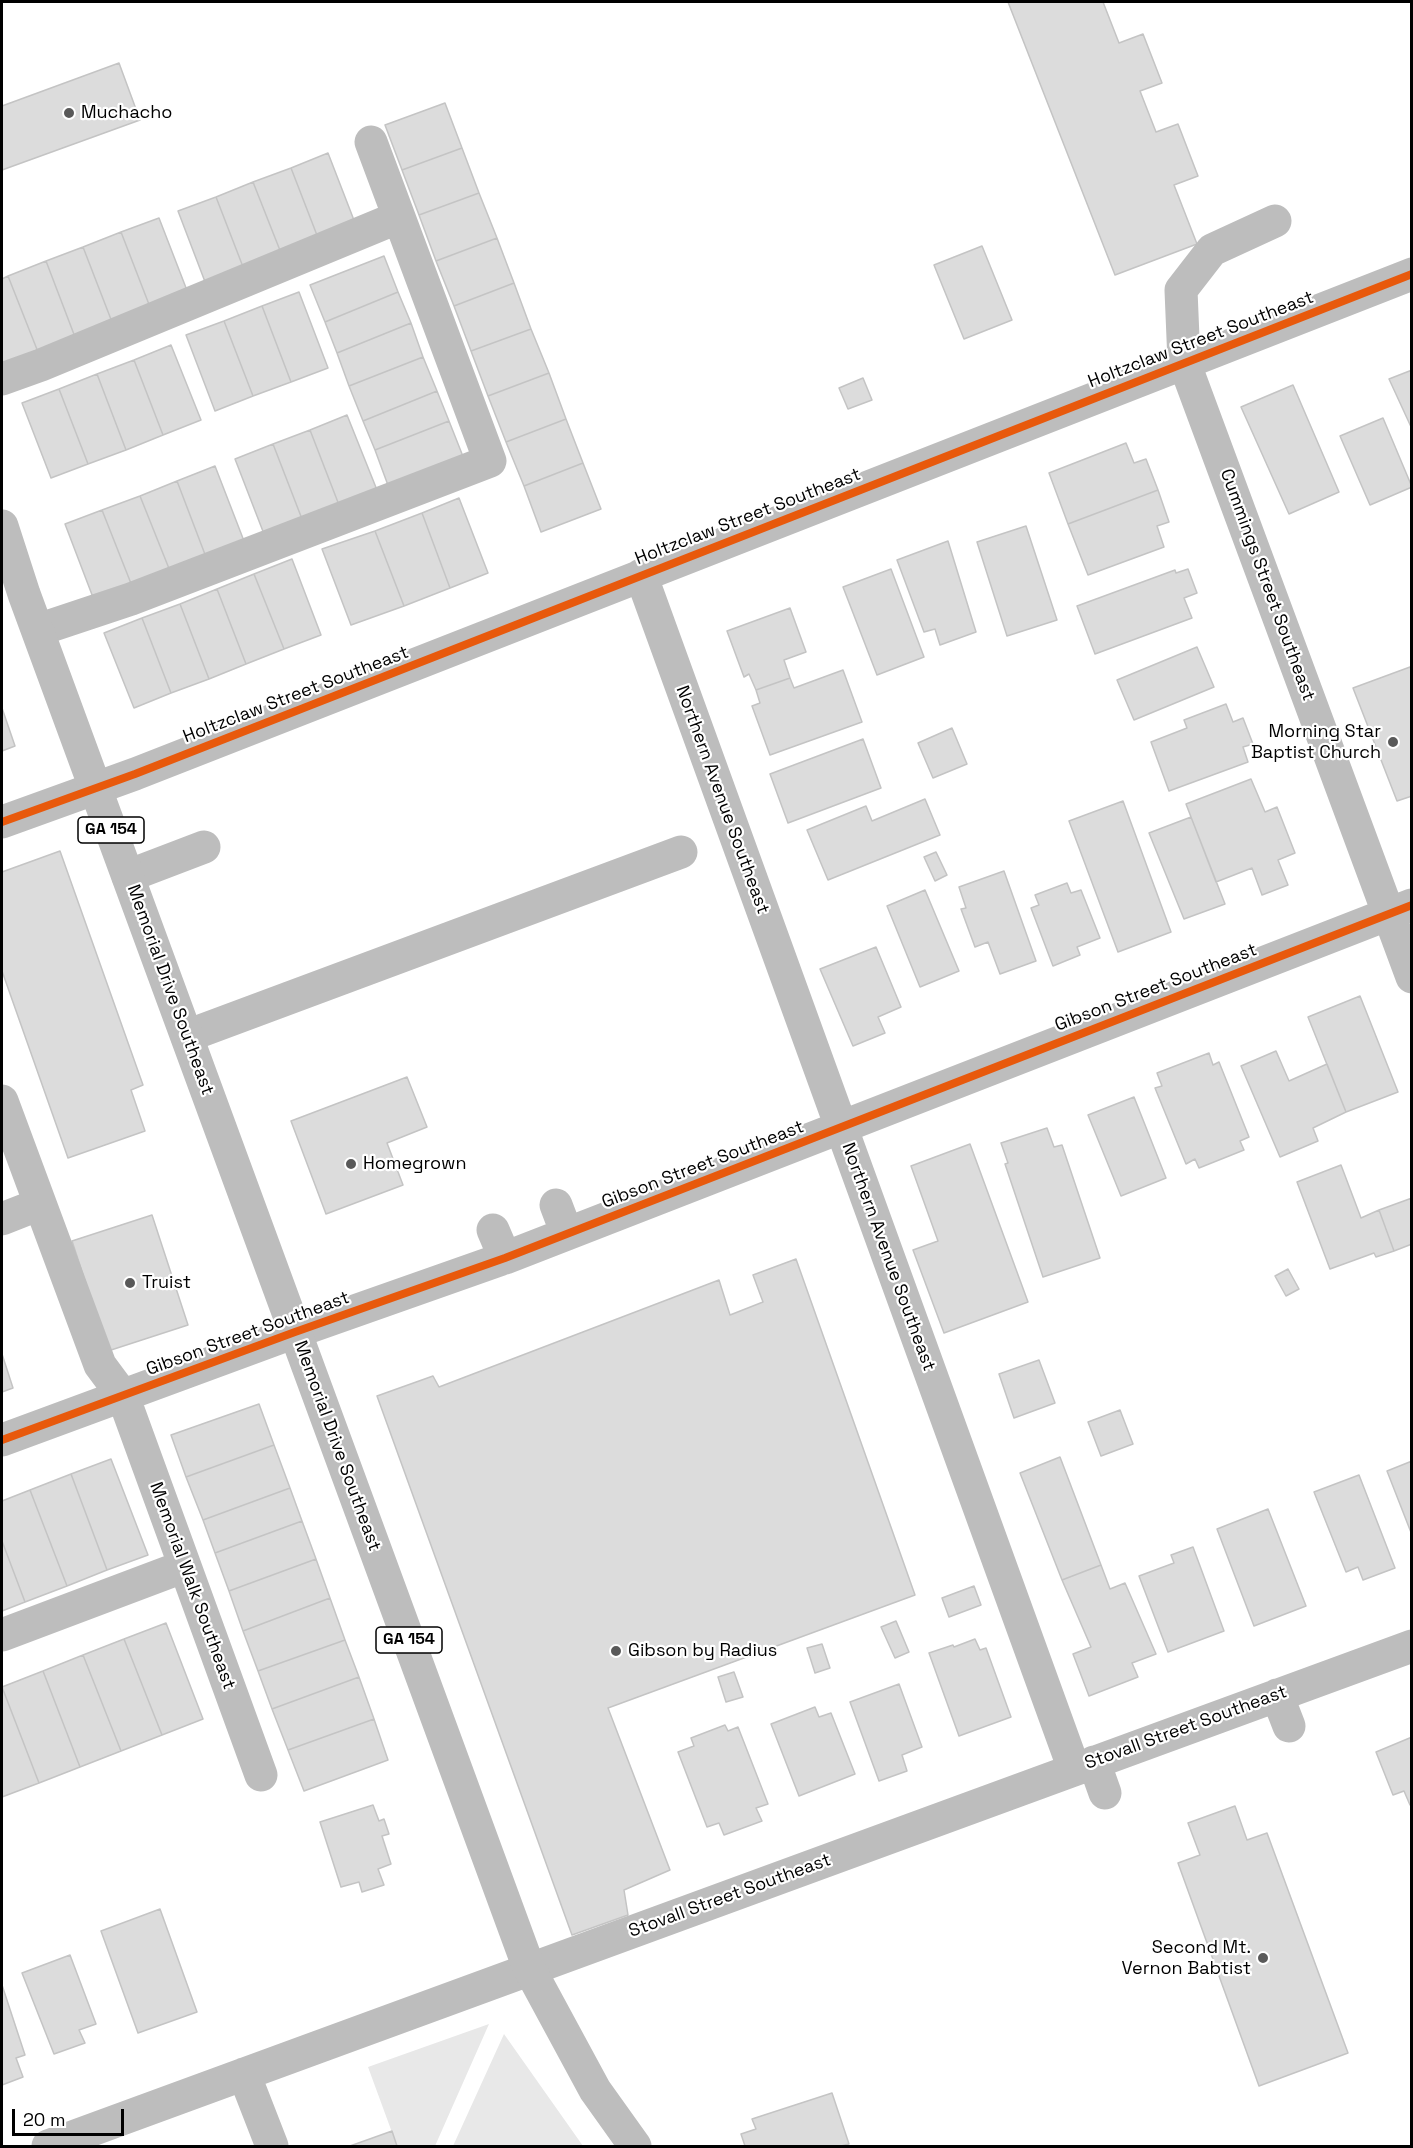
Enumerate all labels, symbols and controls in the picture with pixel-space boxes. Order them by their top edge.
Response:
place label: Muchacho [81,102,172,124]
marker: Muchacho [62,106,76,120]
street label: Holtzclaw Street Southeast [1085,287,1317,393]
street label: Holtzclaw Street Southeast [632,464,864,570]
street label: Cummings Street Southeast [1215,466,1319,704]
street label: Holtzclaw Street Southeast [180,642,412,748]
street label: Northern Avenue Southeast [671,683,773,917]
place label: Morning Star Baptist Church [1251,721,1381,764]
marker: Morning Star Baptist Church [1386,735,1400,749]
road number: GA 154 [78,817,144,843]
street label: Memorial Drive Southeast [122,882,218,1098]
street label: Gibson Street Southeast [1052,939,1260,1037]
street label: Gibson Street Southeast [599,1116,807,1214]
street label: Northern Avenue Southeast [837,1140,939,1374]
place label: Homegrown [363,1153,466,1175]
marker: Homegrown [344,1157,358,1171]
place label: Truist [142,1272,191,1294]
marker: Truist [123,1276,137,1290]
street label: Gibson Street Southeast [143,1287,353,1381]
street label: Memorial Drive Southeast [289,1338,385,1554]
street label: Memorial Walk Southeast [144,1479,240,1693]
road number: GA 154 [376,1627,442,1653]
place label: Gibson by Radius [628,1640,777,1662]
marker: Gibson by Radius [609,1644,623,1658]
street label: Stovall Street Southeast [1082,1681,1290,1775]
street label: Stovall Street Southeast [626,1849,834,1943]
place label: Second Mt. Vernon Babtist [1122,1937,1251,1980]
marker: Second Mt. Vernon Babtist [1256,1951,1270,1965]
scale bar [15,2097,128,2135]
text: 20 m [23,2108,66,2131]

